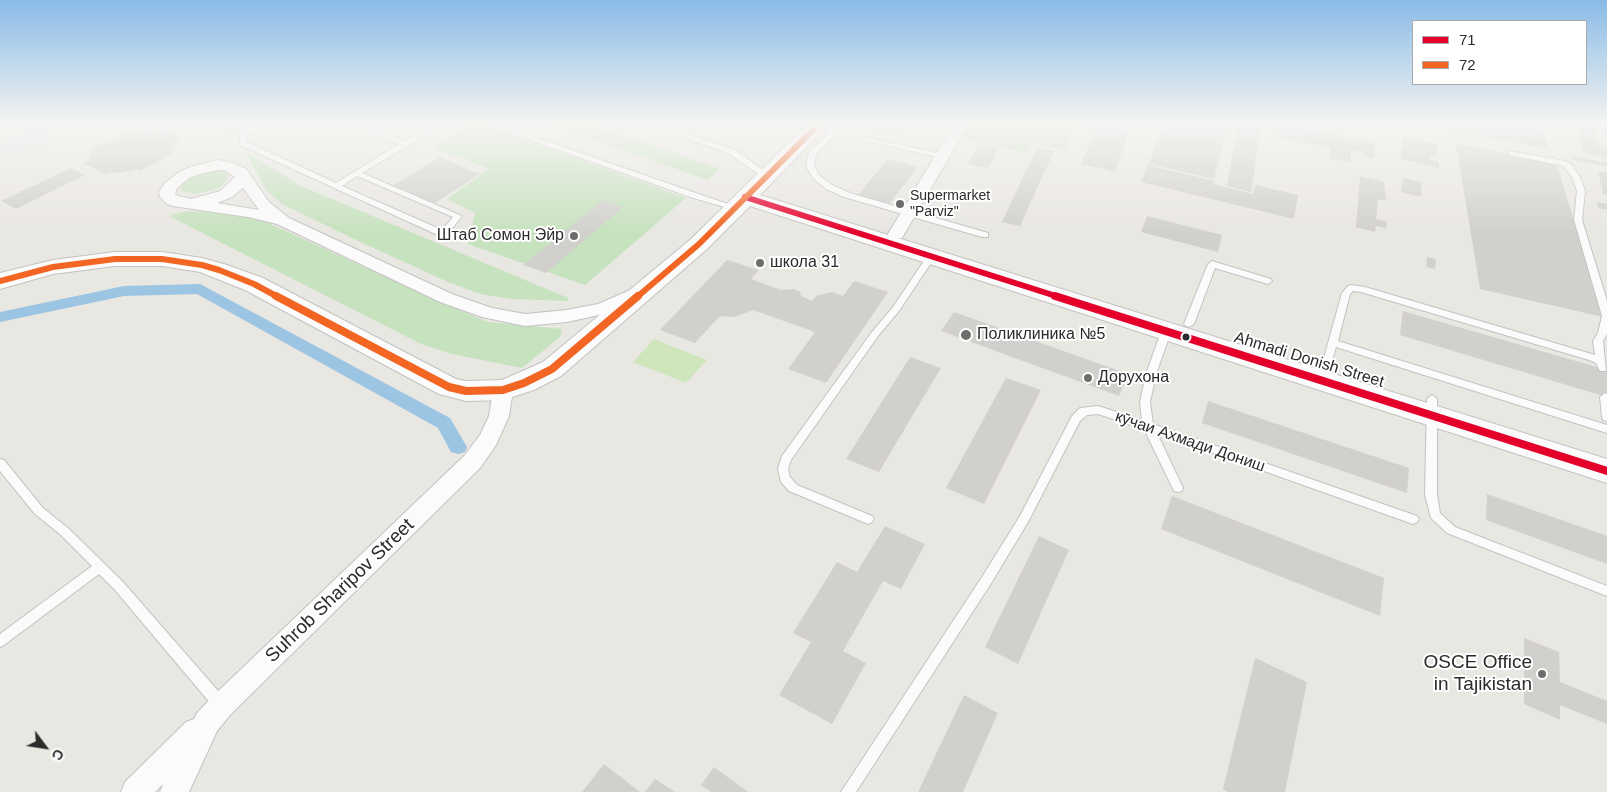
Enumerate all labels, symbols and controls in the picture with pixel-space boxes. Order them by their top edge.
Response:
legend [1412,20,1587,85]
text: 71 [1459,31,1476,48]
text: 72 [1459,56,1476,73]
place label: Supermarket "Parviz" [910,188,990,220]
marker: Supermarket "Parviz" [894,198,906,210]
place label: Штаб Сомон Эйр [437,226,564,246]
marker: Штаб Сомон Эйр [568,230,580,242]
place label: школа 31 [770,253,839,273]
marker: школа 31 [754,257,766,269]
place label: Поликлиника №5 [977,325,1105,345]
marker: Поликлиника №5 [959,328,973,342]
street label: Ahmadi Donish Street [1232,328,1386,392]
unlabelled marker [1181,332,1191,342]
place label: Дорухона [1098,368,1169,388]
marker: Дорухона [1082,372,1094,384]
street label: кӯчаи Ахмади Дониш [1112,407,1268,477]
street label: Suhrob Sharipov Street [261,514,419,668]
place label: OSCE Office in Tajikistan [1424,652,1532,696]
marker: OSCE Office in Tajikistan [1536,668,1548,680]
north arrow [20,722,70,772]
text: С [48,746,67,763]

